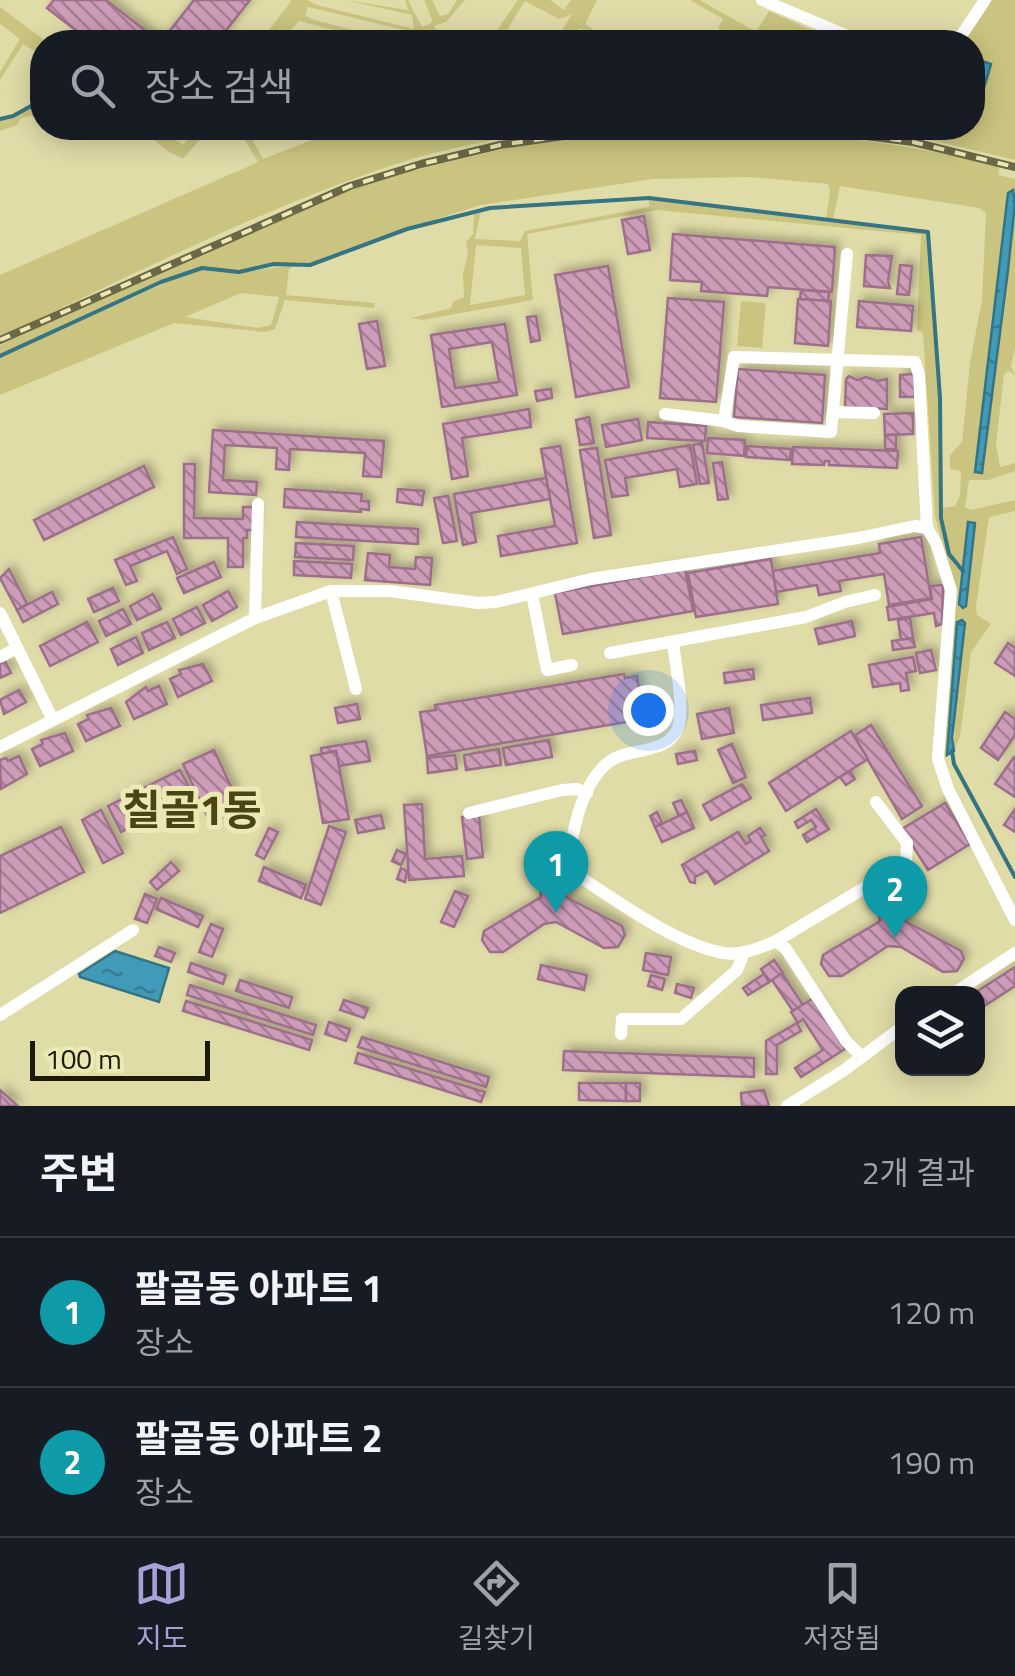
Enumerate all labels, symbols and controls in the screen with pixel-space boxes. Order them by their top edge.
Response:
search box [30,30,985,140]
text: 장소 검색 [145,57,293,115]
icon: search [65,58,120,113]
your location [623,685,674,736]
district label: 칠골1동 [122,777,262,841]
pin: 1 [524,830,588,913]
pin: 2 [862,856,928,938]
map controls [895,986,985,1076]
button: layers [895,986,985,1076]
scale bar [30,1036,210,1080]
text: 100 m [45,1037,122,1080]
text: 주변 [40,1140,117,1204]
text: 2개 결과 [862,1148,975,1196]
text: 팔골동 아파트 1 [135,1259,383,1317]
text: 1 [64,1288,81,1336]
text: 120 m [887,1288,975,1336]
text: 장소 [135,1318,194,1366]
text: 팔골동 아파트 2 [135,1409,383,1467]
text: 2 [64,1438,81,1486]
text: 190 m [887,1438,975,1486]
text: 장소 [135,1468,194,1516]
tab: 지도 [134,1556,189,1659]
tab: 길찾기 [458,1556,535,1659]
tab: 저장됨 [803,1556,881,1659]

